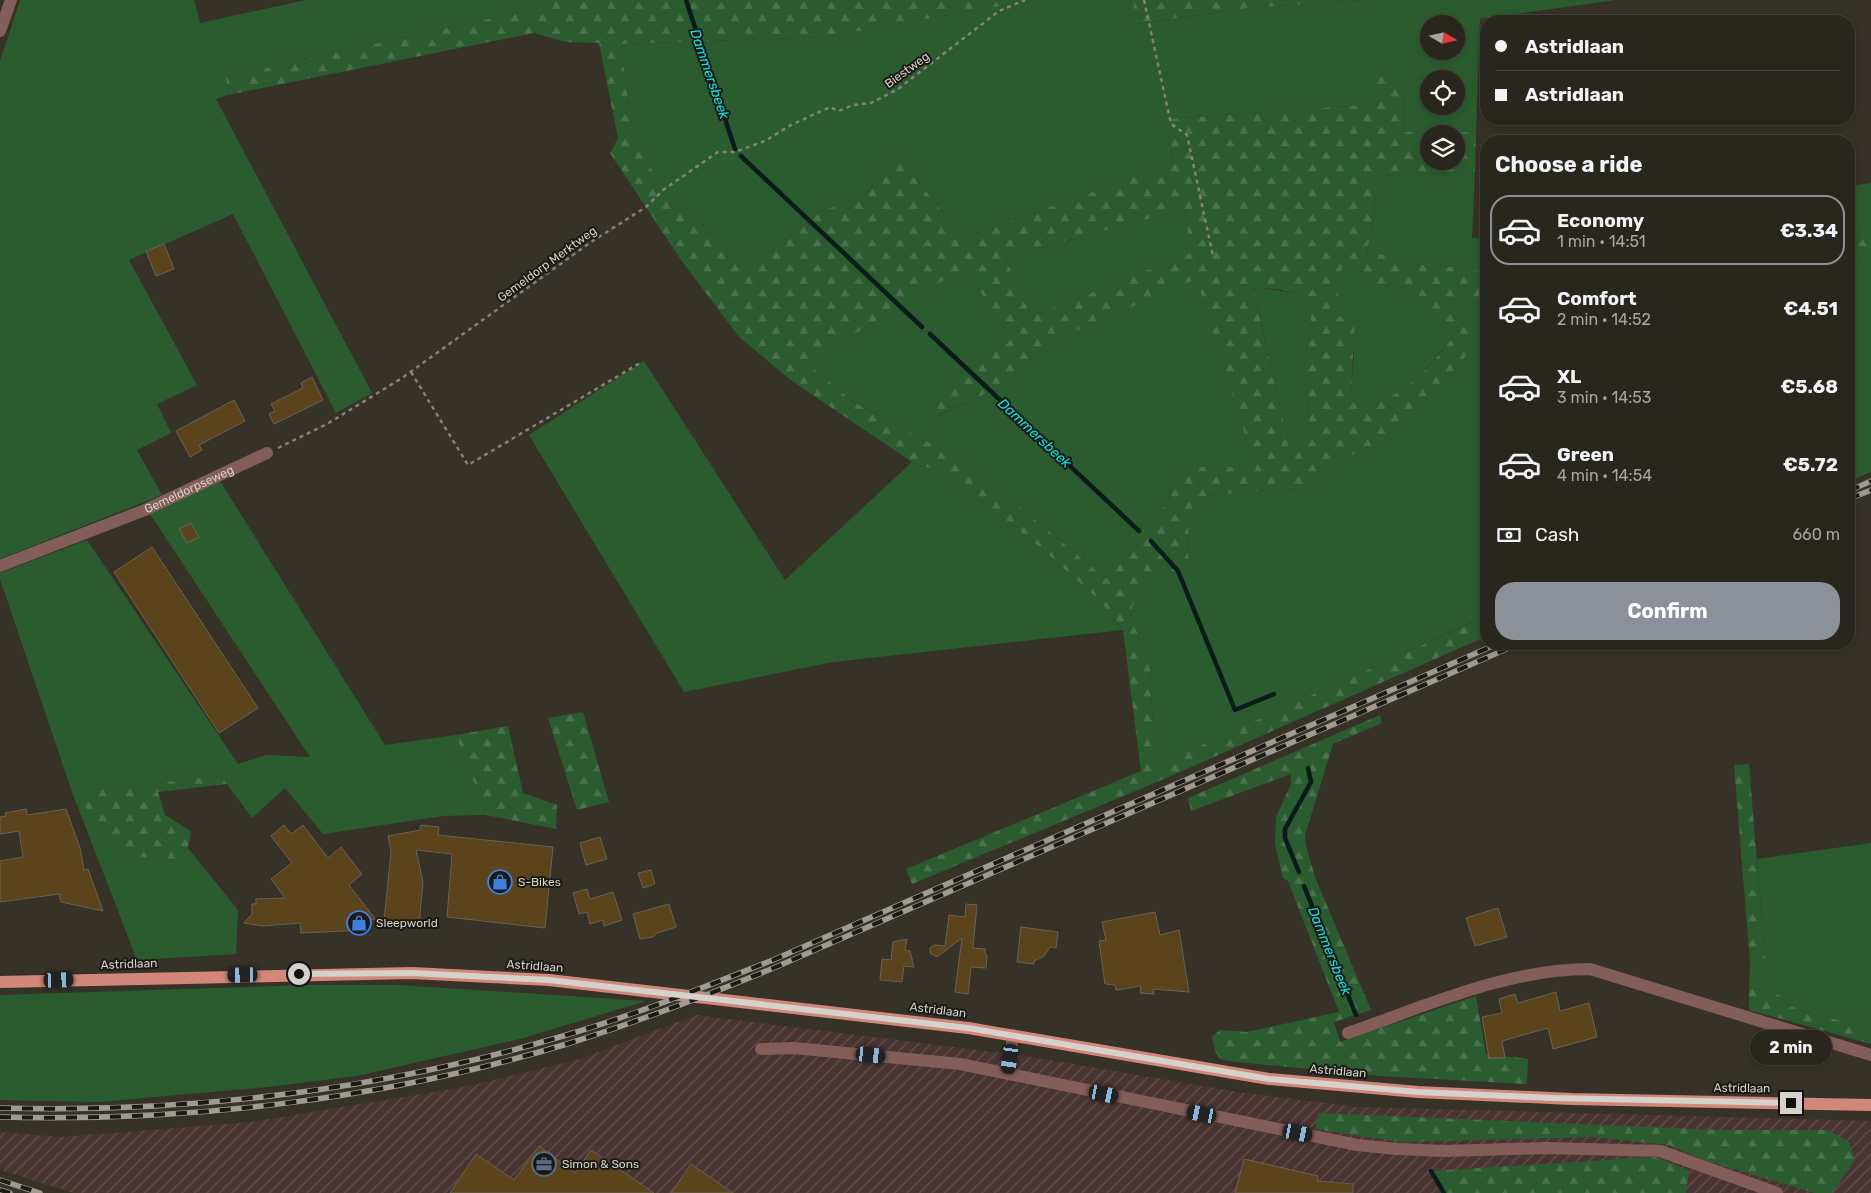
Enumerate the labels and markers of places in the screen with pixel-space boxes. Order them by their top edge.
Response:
shop icon: S-Bikes [487,869,513,895]
place label: S-Bikes [518,875,561,889]
shop icon: Sleepworld [346,910,372,936]
place label: Sleepworld [376,916,438,930]
office icon: Simon & Sons [531,1151,557,1177]
place label: Simon & Sons [562,1157,639,1171]

